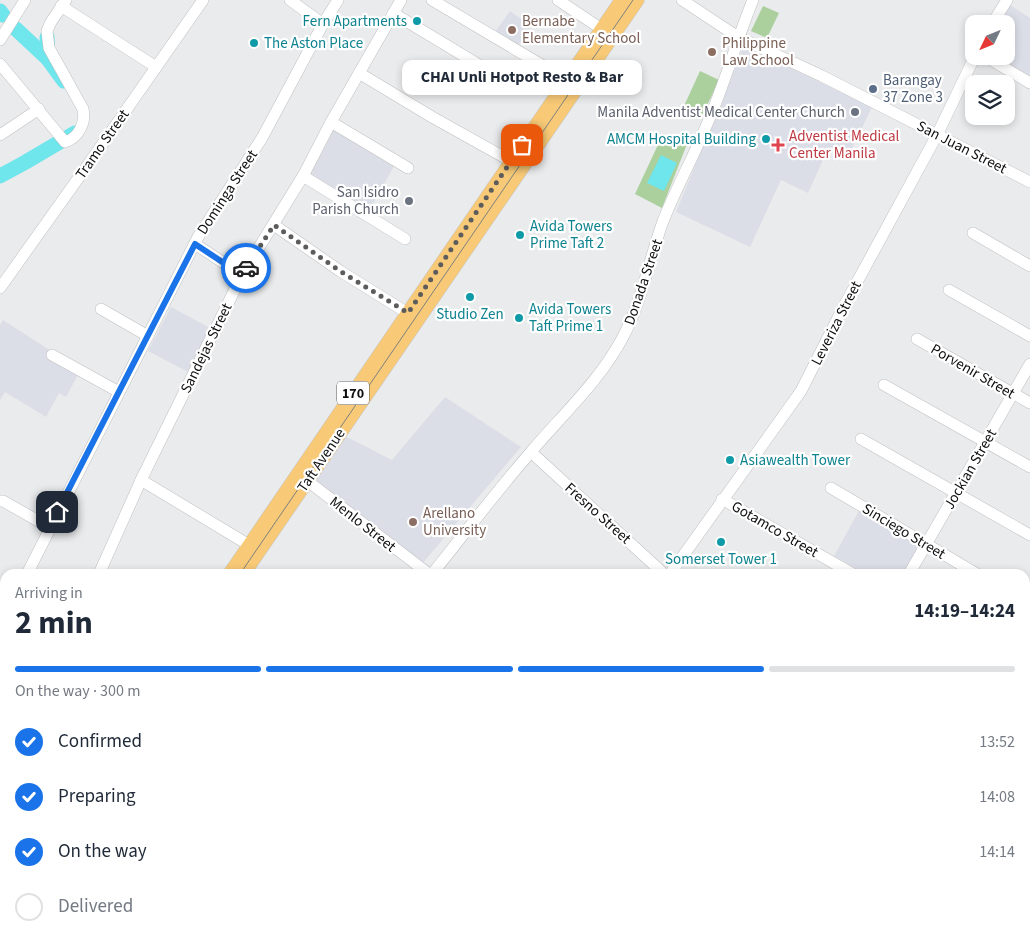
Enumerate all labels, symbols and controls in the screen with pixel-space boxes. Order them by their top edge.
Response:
place label: Fern Apartments [303,11,407,32]
place label: Bernabe Elementary School [522,11,640,49]
marker: Fern Apartments [411,15,423,27]
north arrow [965,15,1015,65]
map controls [965,15,1015,125]
marker: Bernabe Elementary School [506,24,518,36]
place label: The Aston Place [264,33,363,54]
place label: Philippine Law School [722,33,794,71]
marker: The Aston Place [248,37,260,49]
marker: Philippine Law School [706,46,718,58]
callout: CHAI Unli Hotpot Resto & Bar [402,60,642,95]
text: CHAI Unli Hotpot Resto & Bar [421,66,623,88]
place label: Barangay 37 Zone 3 [883,70,943,108]
button: layers [965,75,1015,125]
marker: Barangay 37 Zone 3 [867,83,879,95]
place label: Manila Adventist Medical Center Church [597,102,845,123]
street label: Tramo Street [71,105,134,183]
marker: Manila Adventist Medical Center Church [849,106,861,118]
street label: San Juan Street [913,116,1010,179]
pin [501,124,543,166]
place label: Adventist Medical Center Manila [789,126,899,164]
place label: AMCM Hospital Building [607,129,756,150]
icon: bag [508,131,536,159]
marker: AMCM Hospital Building [760,133,772,145]
marker: Adventist Medical Center Manila [771,138,785,152]
street label: Dominga Street [192,146,263,239]
place label: San Isidro Parish Church [312,182,399,220]
marker: San Isidro Parish Church [403,195,415,207]
place label: Avida Towers Prime Taft 2 [530,216,612,254]
marker: Avida Towers Prime Taft 2 [514,229,526,241]
street label: Donada Street [619,236,668,328]
courier [221,243,271,293]
icon: car [232,254,260,282]
street label: Leveriza Street [806,277,867,369]
marker: Studio Zen [464,291,476,303]
place label: Avida Towers Taft Prime 1 [529,299,611,337]
street label: Sandejas Street [176,300,237,397]
place label: Studio Zen [436,304,504,325]
marker: Avida Towers Taft Prime 1 [513,312,525,324]
street label: Porvenir Street [927,339,1019,404]
road number: 170 [337,382,369,404]
street label: Taft Avenue [292,424,350,496]
street label: Jockian Street [939,425,1002,513]
place label: Asiawealth Tower [740,450,851,471]
marker: Asiawealth Tower [724,454,736,466]
street label: Fresno Street [560,478,635,549]
pin [36,491,78,533]
street label: Menlo Street [325,492,400,557]
street label: Gotamco Street [727,496,822,563]
icon: home [43,498,71,526]
street label: Sinciego Street [858,498,949,565]
place label: Arellano University [423,503,486,541]
marker: Arellano University [407,516,419,528]
marker: Somerset Tower 1 [715,536,727,548]
place label: Somerset Tower 1 [665,549,777,570]
text: Arriving in [15,582,83,604]
text: 14:19–14:24 [914,598,1015,625]
text: 2 min [15,600,93,646]
text: On the way · 300 m [15,680,140,702]
icon: check [15,728,43,756]
text: Confirmed [58,728,142,755]
text: 13:52 [979,731,1015,753]
icon: check [15,783,43,811]
text: Preparing [58,783,136,810]
text: 14:08 [979,786,1015,808]
icon: check [15,838,43,866]
text: On the way [58,838,147,865]
text: 14:14 [979,841,1015,863]
text: Delivered [58,893,133,920]

